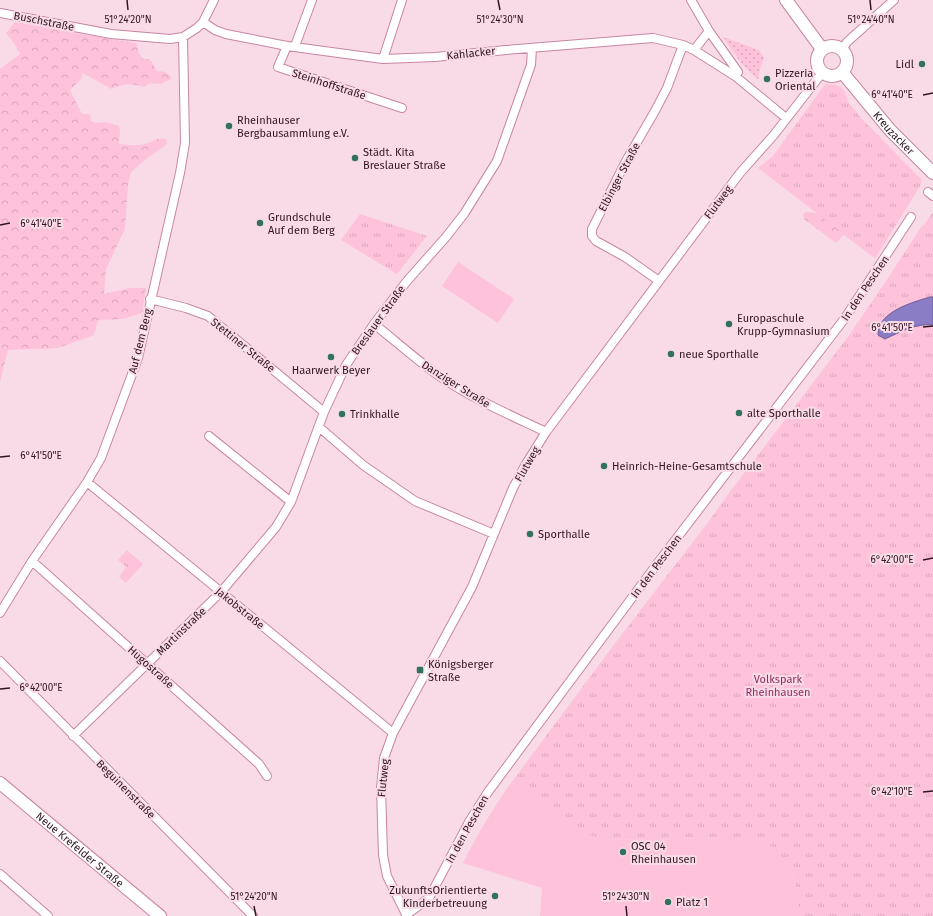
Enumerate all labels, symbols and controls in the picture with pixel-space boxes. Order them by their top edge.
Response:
street label: Buschstraße [13,9,75,34]
text: 51°24'20"N [105,14,152,26]
text: 51°24'30"N [476,14,524,26]
text: 51°24'40"N [848,14,894,26]
street label: Kahlacker [446,44,497,63]
place label: Lidl [896,58,914,71]
marker: Lidl [917,59,927,69]
street label: Steinhoffstraße [290,66,367,103]
place label: Pizzeria Oriental [775,67,815,93]
marker: Pizzeria Oriental [762,74,772,84]
text: 6°41'40"E [871,89,913,101]
street label: Kreuzacker [870,109,917,158]
place label: Rheinhauser Bergbausammlung e.V. [237,114,349,140]
marker: Rheinhauser Bergbausammlung e.V. [224,121,234,131]
street label: Elbinger Straße [596,141,643,214]
place label: Städt. Kita Breslauer Straße [363,146,446,172]
marker: Städt. Kita Breslauer Straße [350,153,360,163]
street label: Flutweg [702,183,735,222]
place label: Grundschule Auf dem Berg [268,211,335,237]
text: 6°41'40"E [20,218,62,230]
marker: Grundschule Auf dem Berg [255,218,265,228]
street label: In den Peschen [839,253,892,323]
street label: Breslauer Straße [349,283,408,358]
street label: Auf dem Berg [126,307,155,375]
place label: Europaschule Krupp-Gymnasium [737,312,830,338]
street label: Stettiner Straße [208,316,277,375]
marker: Europaschule Krupp-Gymnasium [724,319,734,329]
text: 6°41'50"E [871,322,913,334]
place label: neue Sporthalle [679,348,759,361]
marker: neue Sporthalle [666,349,676,359]
marker: Haarwerk Beyer [326,352,336,362]
street label: Danziger Straße [419,358,492,411]
place label: Haarwerk Beyer [292,364,371,377]
place label: alte Sporthalle [747,407,821,420]
place label: Trinkhalle [350,408,400,421]
marker: alte Sporthalle [734,408,744,418]
marker: Trinkhalle [337,409,347,419]
street label: Flutweg [512,444,543,484]
text: 6°41'50"E [20,450,62,462]
place label: Heinrich-Heine-Gesamtschule [612,460,762,473]
marker: Heinrich-Heine-Gesamtschule [599,461,609,471]
place label: Sporthalle [538,528,590,541]
marker: Sporthalle [525,529,535,539]
street label: In den Peschen [628,532,684,601]
text: 6°42'00"E [870,554,914,566]
street label: Jakobstraße [213,585,267,632]
street label: Martinstraße [154,605,209,658]
street label: Hugostraße [125,643,176,691]
place label: Königsberger Straße [428,658,494,684]
marker: Königsberger Straße [415,665,425,675]
park label: Volkspark Rheinhausen [745,673,811,699]
text: 6°42'00"E [19,682,63,694]
street label: Beguinenstraße [93,757,158,822]
street label: Flutweg [375,758,392,798]
text: 6°42'10"E [871,786,913,798]
street label: In den Peschen [443,793,492,866]
street label: Neue Krefelder Straße [33,810,126,890]
place label: OSC 04 Rheinhausen [631,840,696,866]
marker: OSC 04 Rheinhausen [618,847,628,857]
place label: ZukunftsOrientierte Kinderbetreuung [389,884,487,910]
text: 51°24'20"N [231,891,278,903]
marker: ZukunftsOrientierte Kinderbetreuung [490,891,500,901]
text: 51°24'30"N [602,891,650,903]
place label: Platz 1 [676,896,708,909]
marker: Platz 1 [663,897,673,907]

